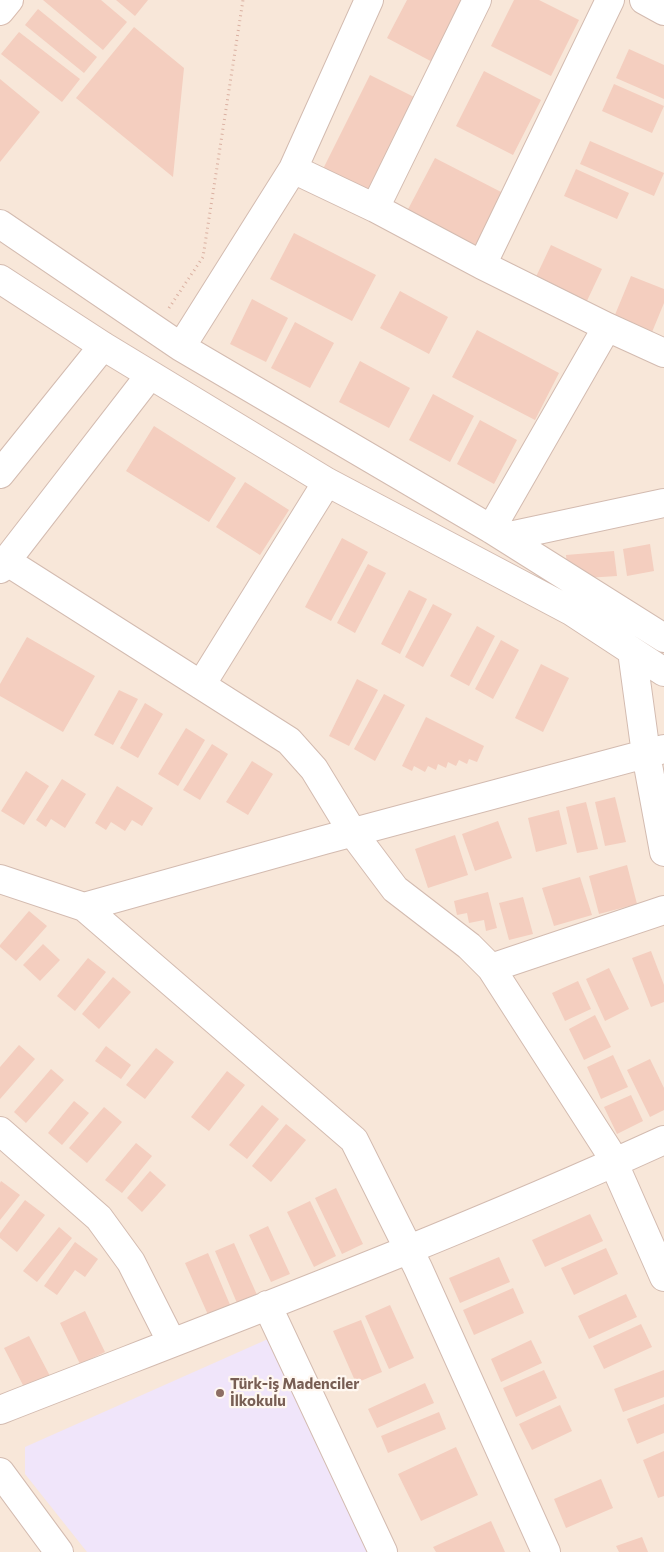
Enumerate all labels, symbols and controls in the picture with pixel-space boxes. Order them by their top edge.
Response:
place label: Türk-iş Madenciler İlkokulu [230,1375,359,1410]
marker: Türk-iş Madenciler İlkokulu [214,1387,226,1399]

